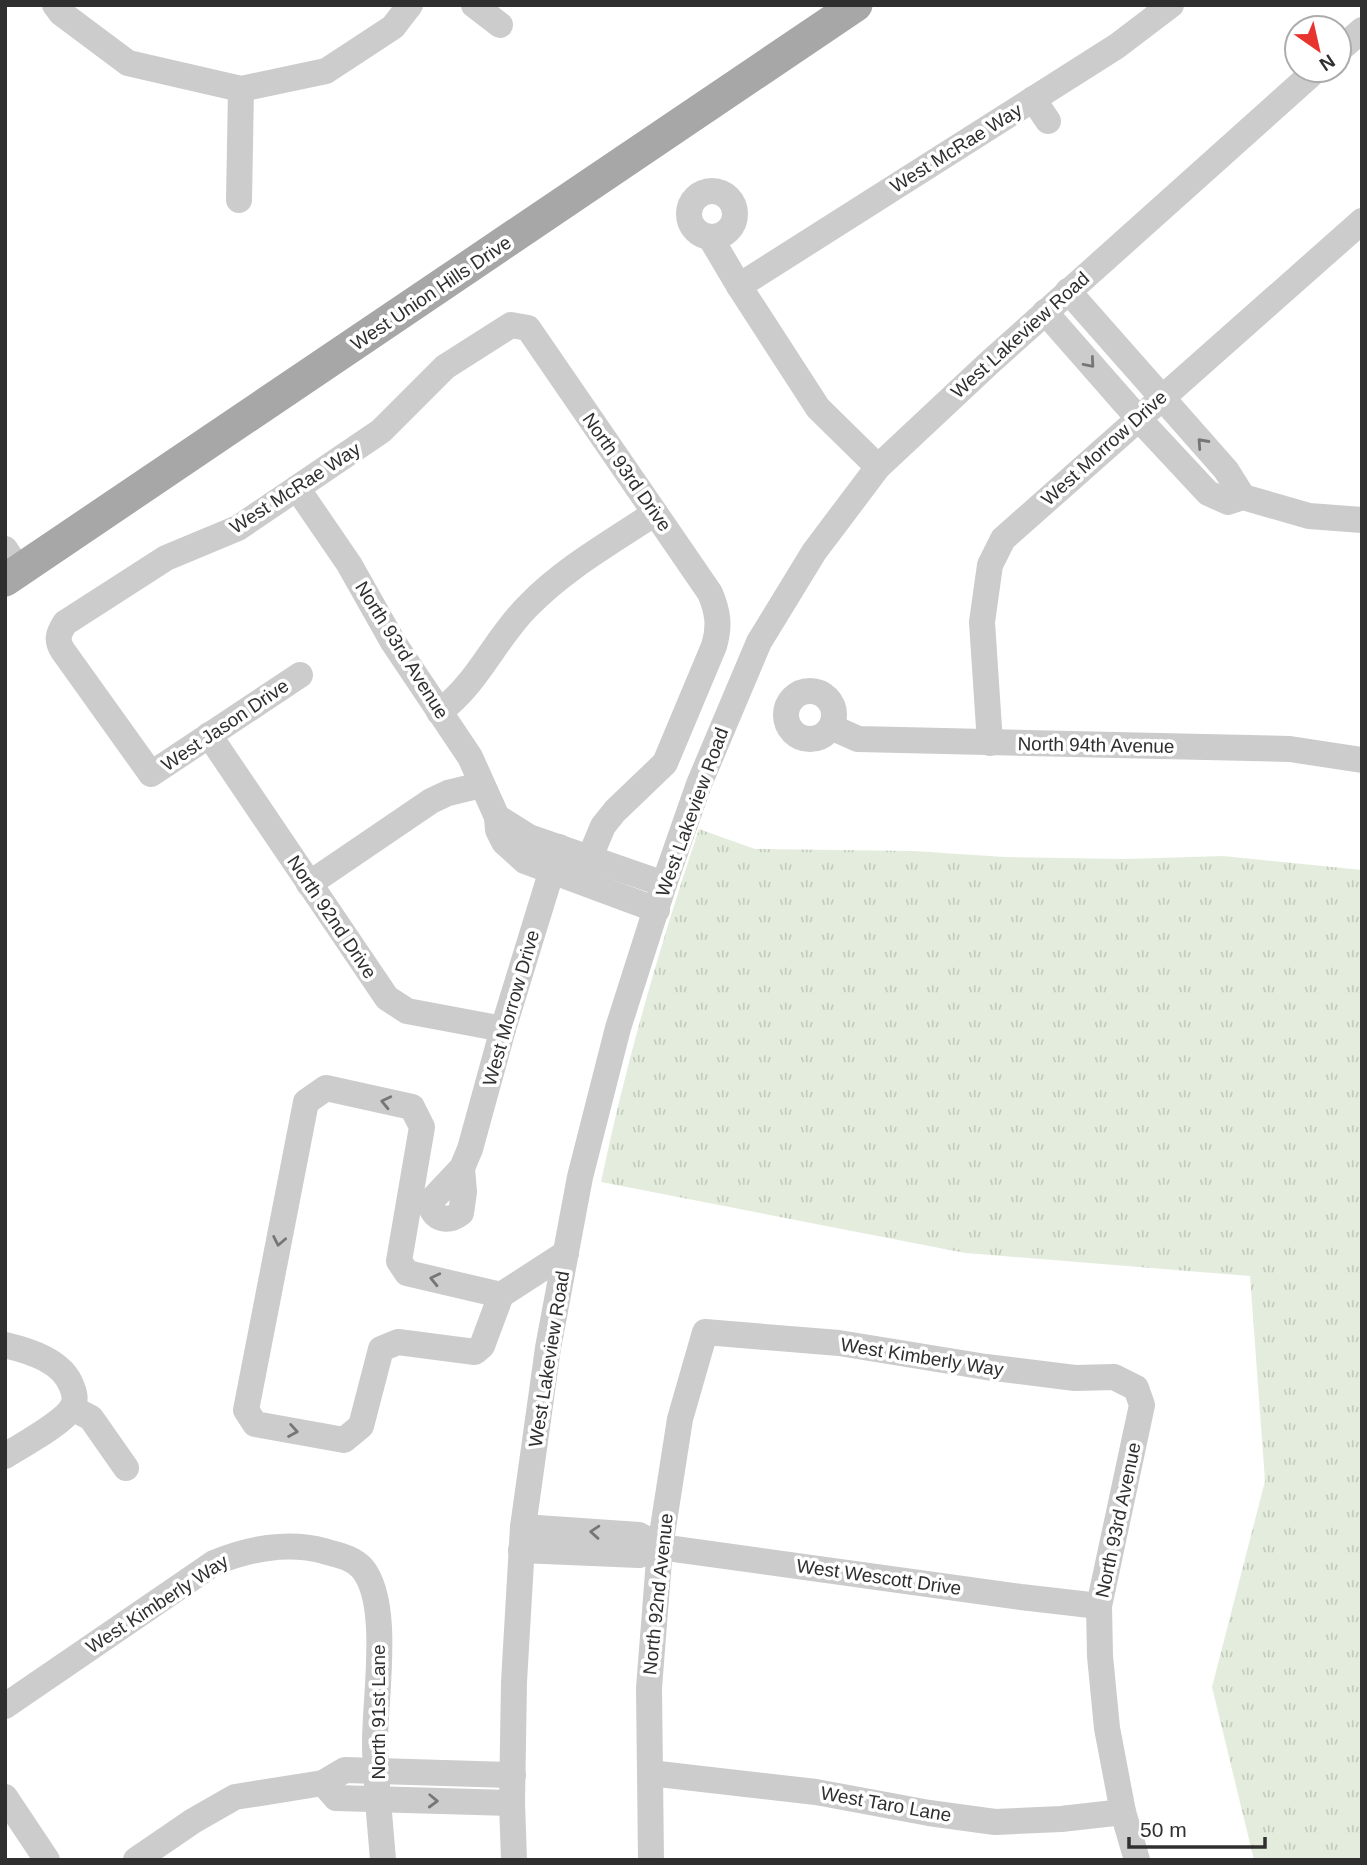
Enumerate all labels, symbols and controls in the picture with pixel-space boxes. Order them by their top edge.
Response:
north arrow [1283,14,1353,84]
text: N [1316,50,1339,75]
street label: West McRae Way [886,99,1026,197]
street label: West Union Hills Drive [347,232,515,354]
street label: West Lakeview Road [947,268,1093,402]
one-way arrow [1082,355,1094,368]
street label: West Morrow Drive [1037,386,1171,510]
street label: North 93rd Drive [578,409,676,535]
street label: West McRae Way [226,438,364,538]
one-way arrow [1198,438,1210,451]
street label: North 93rd Avenue [351,577,453,723]
street label: West Jason Drive [158,675,292,775]
street label: West Lakeview Road [652,725,732,899]
street label: North 94th Avenue [1017,733,1175,757]
street label: North 92nd Drive [283,852,381,982]
street label: West Morrow Drive [479,928,543,1088]
one-way arrow [380,1095,392,1110]
one-way arrow [272,1235,287,1247]
street label: West Lakeview Road [525,1269,573,1449]
one-way arrow [429,1273,441,1288]
street label: West Kimberly Way [839,1334,1005,1380]
one-way arrow [287,1422,299,1437]
street label: North 93rd Avenue [1091,1440,1145,1600]
street label: North 92nd Avenue [639,1512,677,1676]
one-way arrow [589,1525,600,1540]
street label: West Kimberly Way [82,1550,232,1658]
street label: West Wescott Drive [795,1555,963,1599]
street label: North 91st Lane [368,1644,389,1780]
street label: West Taro Lane [819,1782,953,1826]
one-way arrow [429,1793,439,1809]
scale bar [1129,1806,1266,1850]
text: 50 m [1140,1818,1187,1841]

